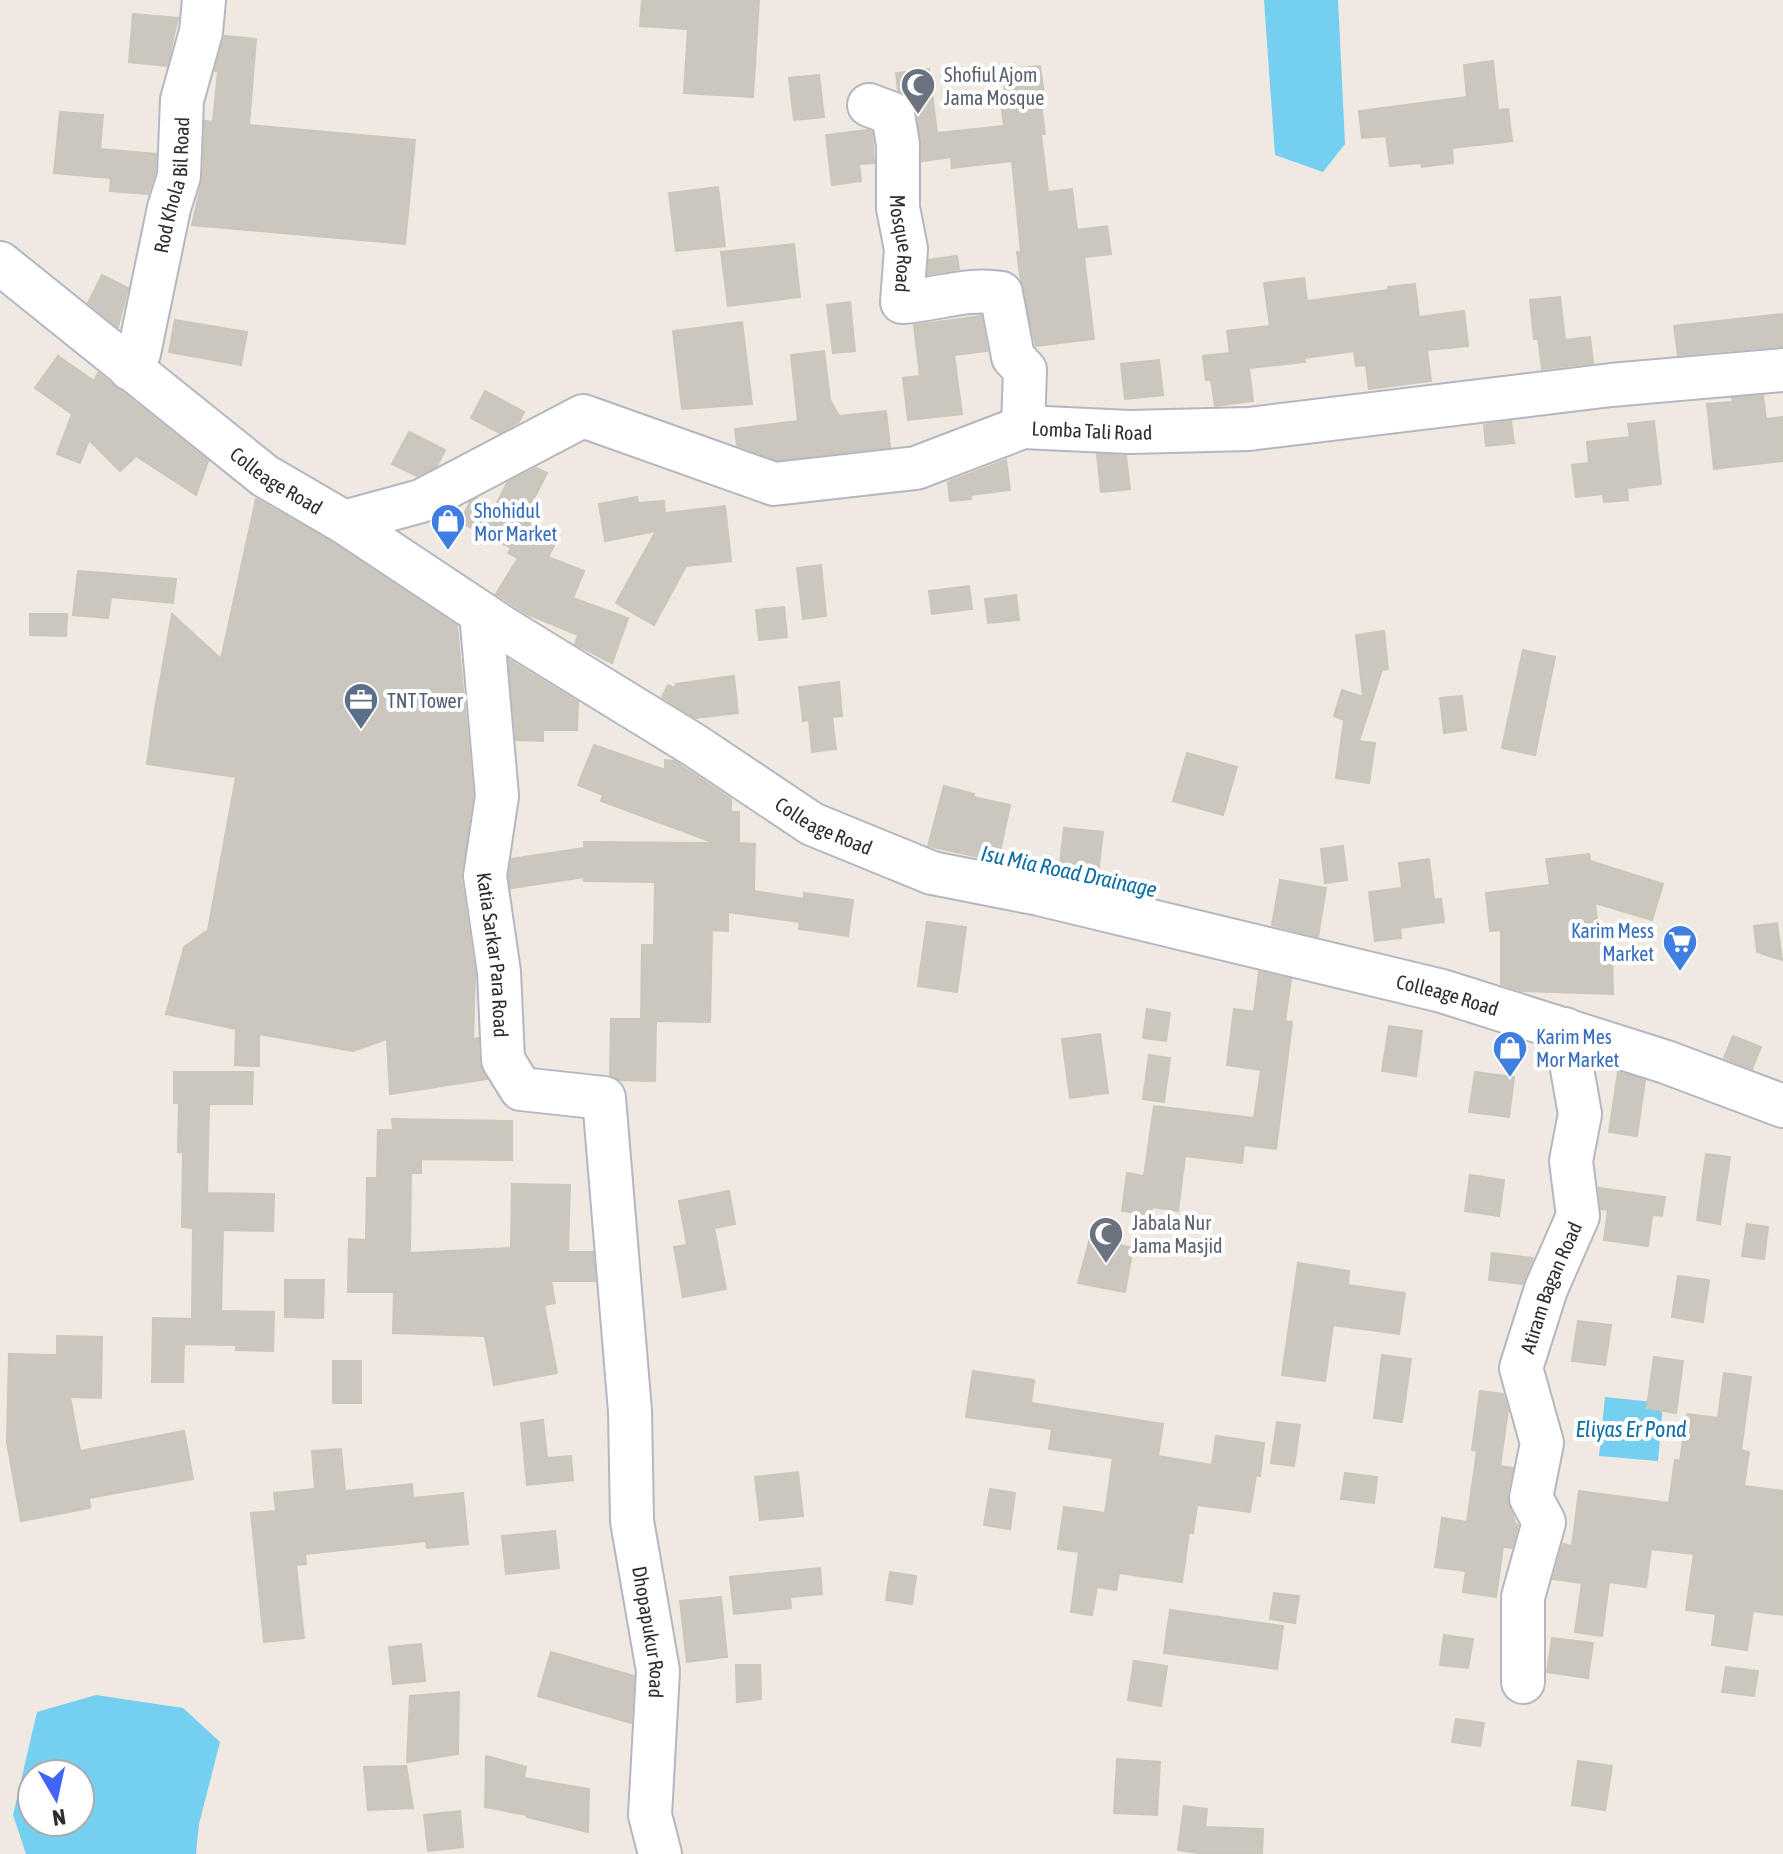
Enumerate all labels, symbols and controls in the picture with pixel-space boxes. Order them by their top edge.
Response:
place label: Shofiul Ajom Jama Mosque [944,63,1044,109]
mosque icon: Shofiul Ajom Jama Mosque [899,66,937,116]
street label: Rod Khola Bil Road [149,116,193,255]
street label: Mosque Road [887,194,918,293]
street label: Lomba Tali Road [1031,416,1153,444]
street label: Colleage Road [226,442,327,519]
place label: Shohidul Mor Market [474,499,558,545]
shop icon: Shohidul Mor Market [429,502,467,552]
office icon: TNT Tower [342,681,380,731]
place label: TNT Tower [387,689,464,712]
street label: Colleage Road [771,792,876,859]
water label: Isu Mia Road Drainage [979,840,1159,902]
street label: Katia Sarkar Para Road [473,871,513,1038]
place label: Karim Mess Market [1571,919,1654,965]
supermarket icon: Karim Mess Market [1661,923,1699,973]
street label: Colleage Road [1394,969,1502,1020]
place label: Karim Mes Mor Market [1536,1025,1620,1071]
shop icon: Karim Mes Mor Market [1491,1029,1529,1079]
place label: Jabala Nur Jama Masjid [1132,1211,1223,1257]
mosque icon: Jabala Nur Jama Masjid [1087,1215,1125,1265]
street label: Atiram Bagan Road [1515,1218,1586,1356]
water label: Eliyas Er Pond [1576,1416,1687,1442]
street label: Dhopapukur Road [628,1564,670,1699]
north arrow [16,1758,96,1838]
text: N [51,1804,68,1832]

